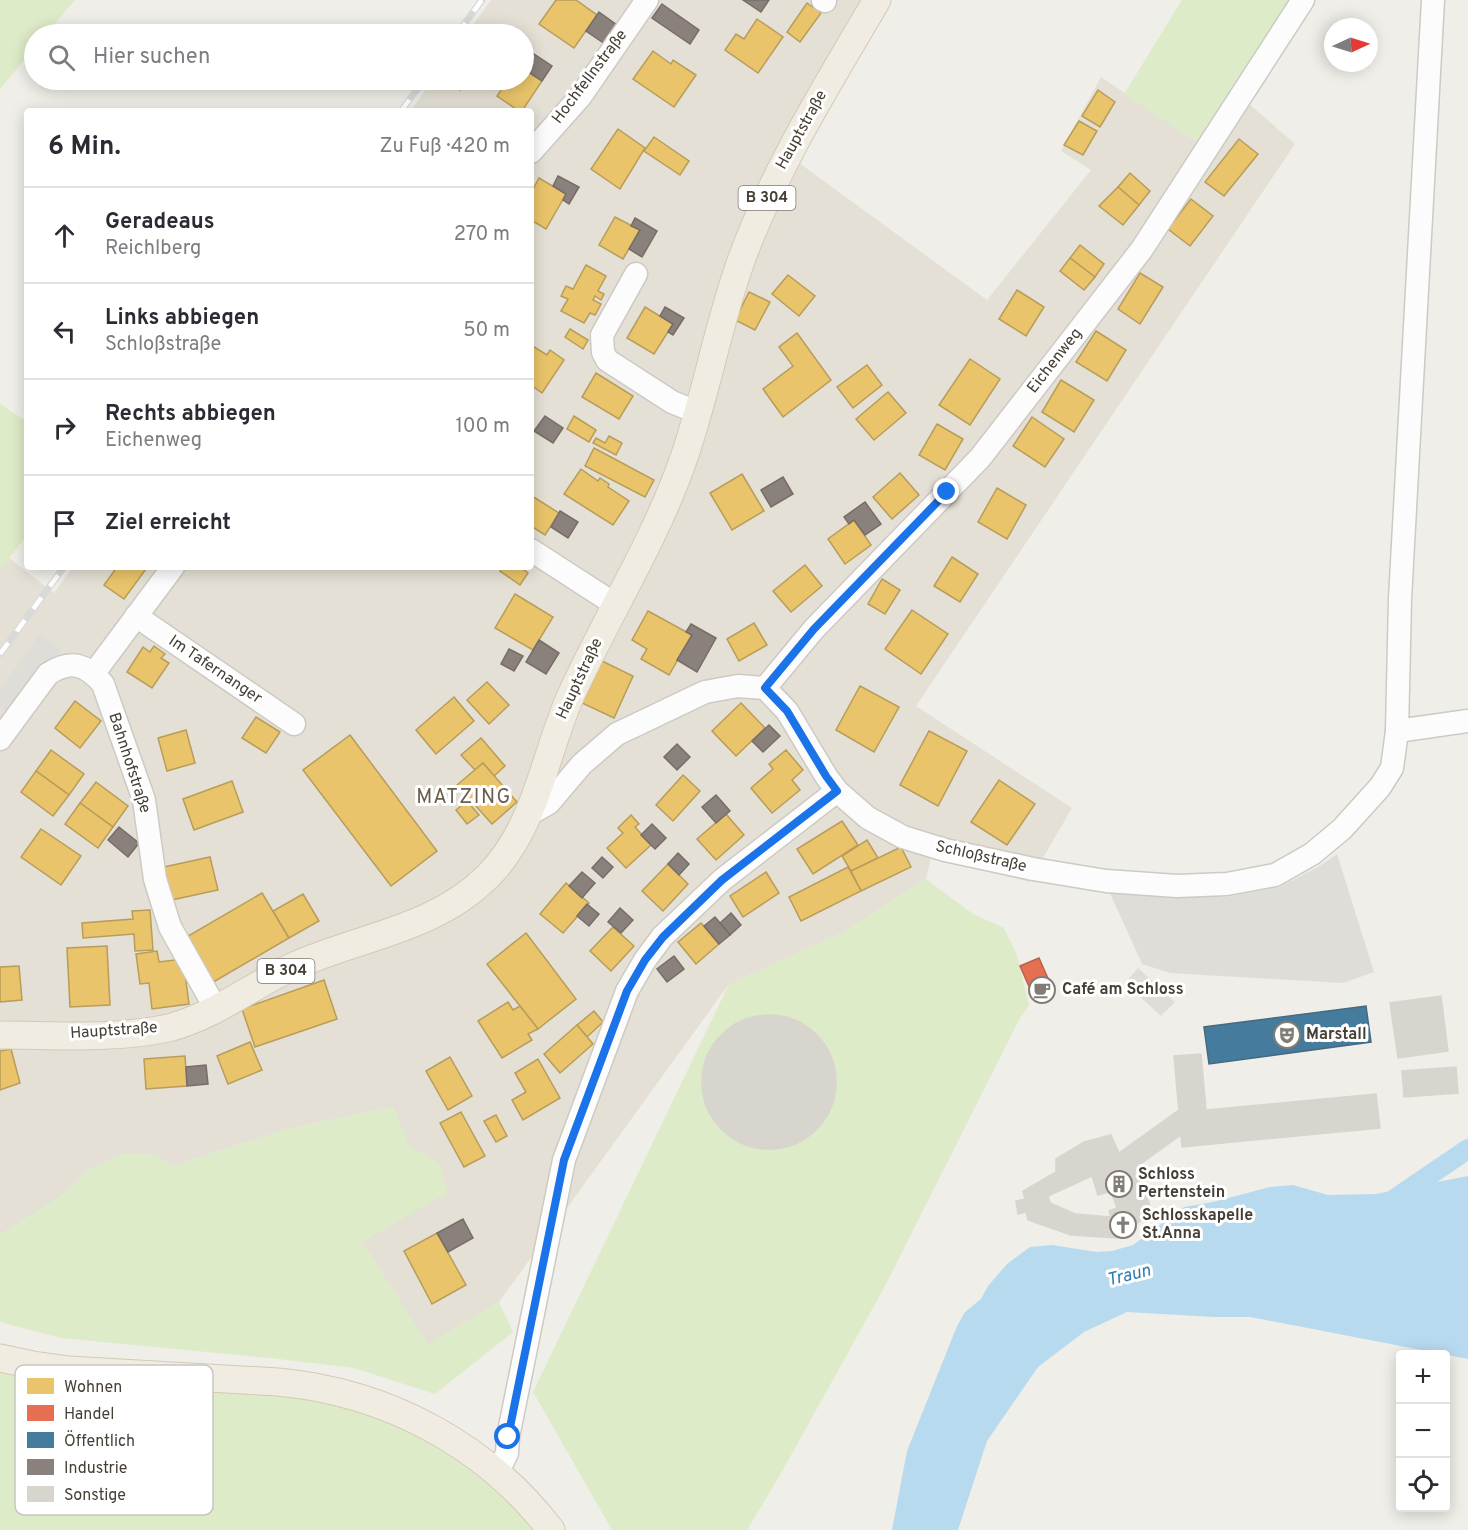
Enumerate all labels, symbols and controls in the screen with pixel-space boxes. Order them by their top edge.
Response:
north arrow [1324,18,1378,72]
search box [24,24,534,90]
street label: Hochfellnstraße [548,26,632,128]
icon: search [45,41,78,74]
text: Hier suchen [93,44,210,71]
street label: Hauptstraße [772,87,832,173]
text: 6 Min. [48,131,121,164]
text: Zu Fuß · 420 m [380,134,510,160]
road number: B 304 [738,186,795,210]
text: Geradeaus [105,209,215,236]
icon: ahead [48,219,81,252]
text: 270 m [454,222,510,248]
text: Reichlberg [105,236,201,262]
text: Links abbiegen [105,305,259,332]
icon: left [48,315,81,348]
text: 50 m [463,318,510,344]
street label: Eichenweg [1023,324,1087,398]
text: Schloßstraße [105,332,221,358]
text: Rechts abbiegen [105,401,276,428]
icon: right [48,411,81,444]
text: 100 m [455,414,510,440]
text: Eichenweg [105,428,202,454]
route end [933,478,959,504]
icon: arrive [48,507,81,540]
text: Ziel erreicht [105,510,231,537]
street label: Im Tafernanger [164,631,266,709]
street label: Hauptstraße [552,635,608,723]
street label: Bahnhofstraße [103,710,155,816]
district label: MATZING [416,785,512,811]
street label: Schloßstraße [933,837,1029,877]
road number: B 304 [258,959,314,983]
cafe icon: Café am Schloss [1027,975,1057,1005]
place label: Café am Schloss [1062,980,1184,1000]
street label: Hauptstraße [70,1018,158,1044]
theatre icon: Marstall [1272,1020,1302,1050]
place label: Marstall [1306,1025,1367,1045]
place label: Schloss Pertenstein [1138,1165,1225,1203]
building icon: Schloss Pertenstein [1104,1169,1134,1199]
place label: Schlosskapelle St.Anna [1142,1206,1253,1244]
church icon: Schlosskapelle St.Anna [1108,1210,1138,1240]
water label: Traun [1105,1259,1153,1293]
map controls [1396,1350,1450,1512]
button: + [1396,1350,1450,1404]
legend [15,1365,213,1515]
text: Wohnen [64,1378,122,1398]
button: − [1396,1404,1450,1458]
text: Handel [64,1405,114,1425]
route start [494,1423,520,1449]
text: Öffentlich [64,1430,135,1452]
button: locate [1396,1458,1450,1512]
text: Industrie [64,1459,127,1479]
text: Sonstige [64,1486,126,1506]

